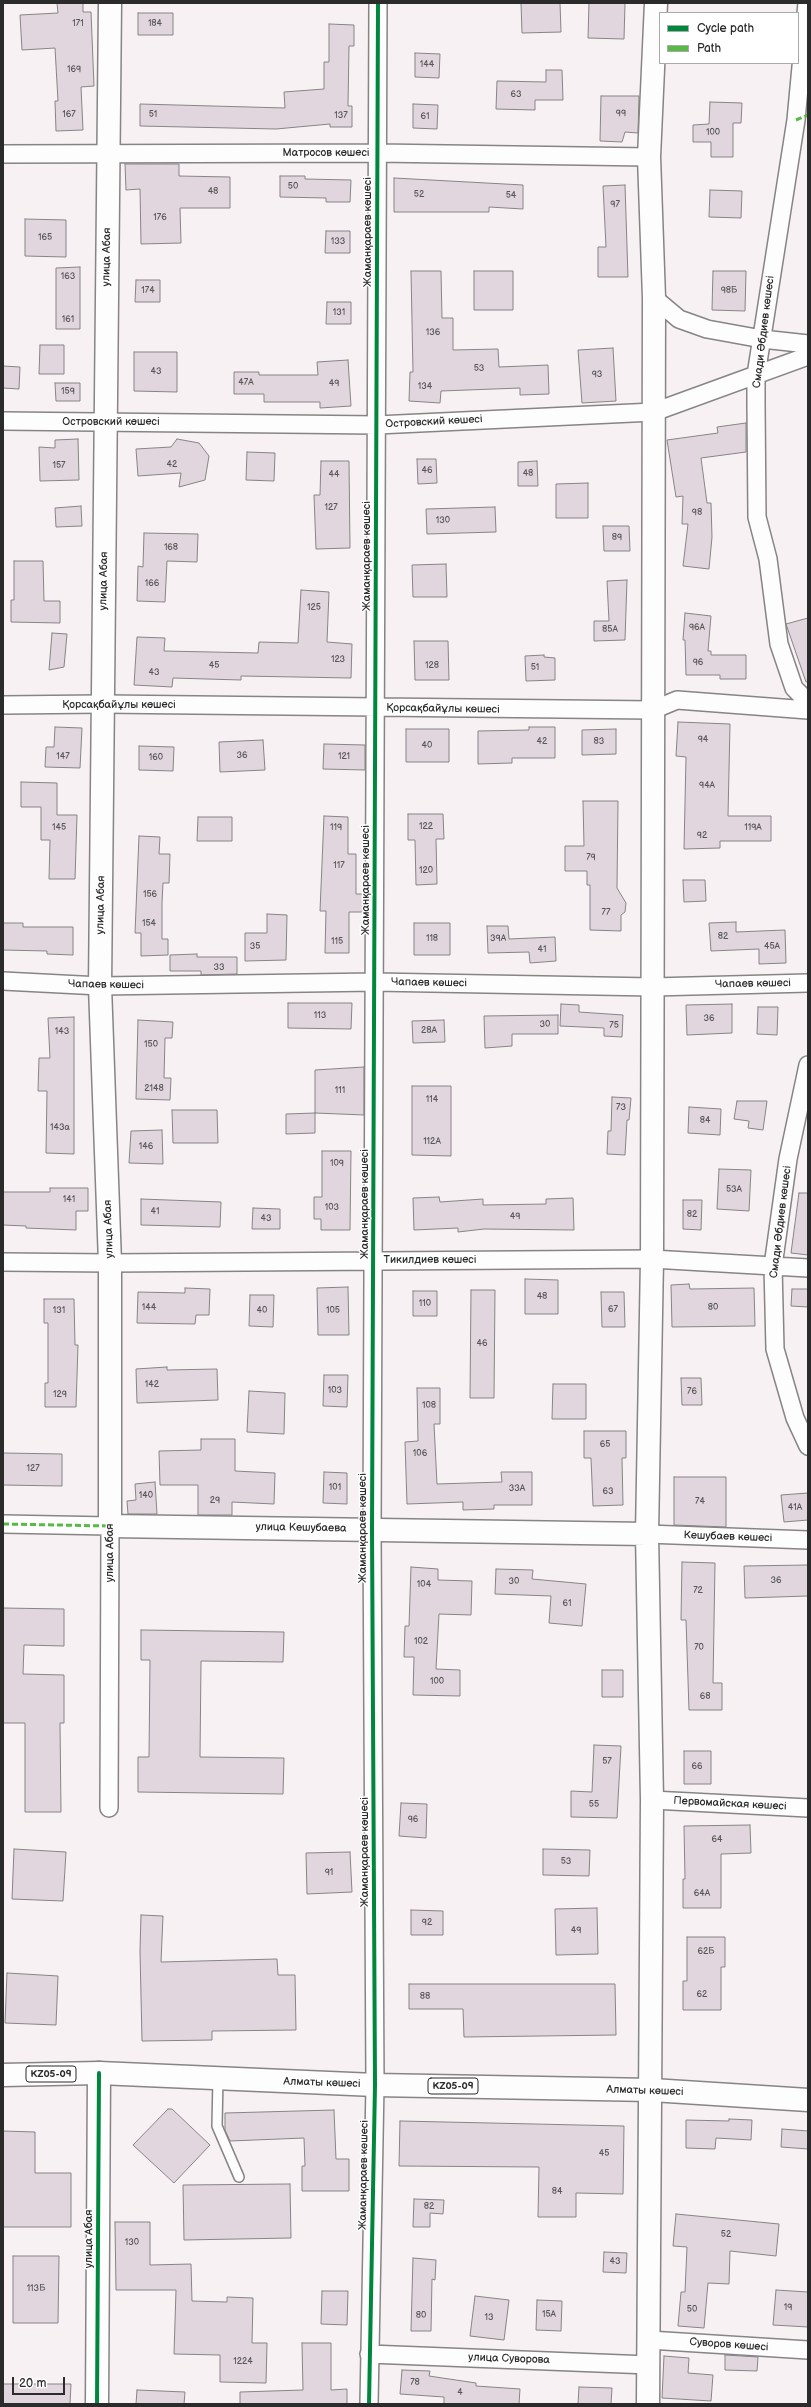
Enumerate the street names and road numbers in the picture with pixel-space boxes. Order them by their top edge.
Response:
street label: Матросов көшесі [282,146,370,160]
street label: Жаманқараев көшесі [361,177,375,287]
street label: улица Абая [100,228,114,286]
street label: Смади Әбдиев көшесі [751,275,777,389]
street label: Островский көшесі [385,413,483,431]
street label: Островский көшесі [62,415,160,429]
street label: Жаманқараев көшесі [360,501,374,611]
street label: улица Абая [97,552,111,610]
street label: Қорсақбайұлы көшесі [62,698,176,712]
street label: Қорсақбайұлы көшесі [386,701,500,717]
street label: Жаманқараев көшесі [359,825,373,935]
street label: улица Абая [94,876,108,934]
street label: Чапаев көшесі [391,976,467,990]
street label: Чапаев көшесі [715,977,791,991]
street label: Чапаев көшесі [68,978,144,992]
street label: Жаманқараев көшесі [358,1149,372,1259]
street label: Смади Әбдиев көшесі [768,1165,794,1279]
street label: улица Абая [101,1199,117,1259]
street label: Тикилдиев көшесі [384,1253,476,1267]
street label: Жаманқараев көшесі [356,1473,370,1583]
street label: улица Кешубаева [255,1521,347,1535]
street label: улица Абая [103,1524,117,1582]
street label: Кешубаев көшесі [683,1529,773,1545]
street label: Первомайская көшесі [673,1794,787,1814]
street label: Жаманқараев көшесі [358,1797,372,1907]
road number: KZ05-09 [26,2066,76,2082]
street label: Алматы көшесі [283,2075,361,2091]
road number: KZ05-09 [428,2078,478,2094]
street label: Алматы көшесі [606,2083,684,2099]
street label: Жаманқараев көшесі [356,2120,372,2230]
street label: улица Абая [82,2210,96,2268]
street label: Суворов көшесі [689,2336,769,2354]
street label: улица Суворова [468,2351,550,2367]

